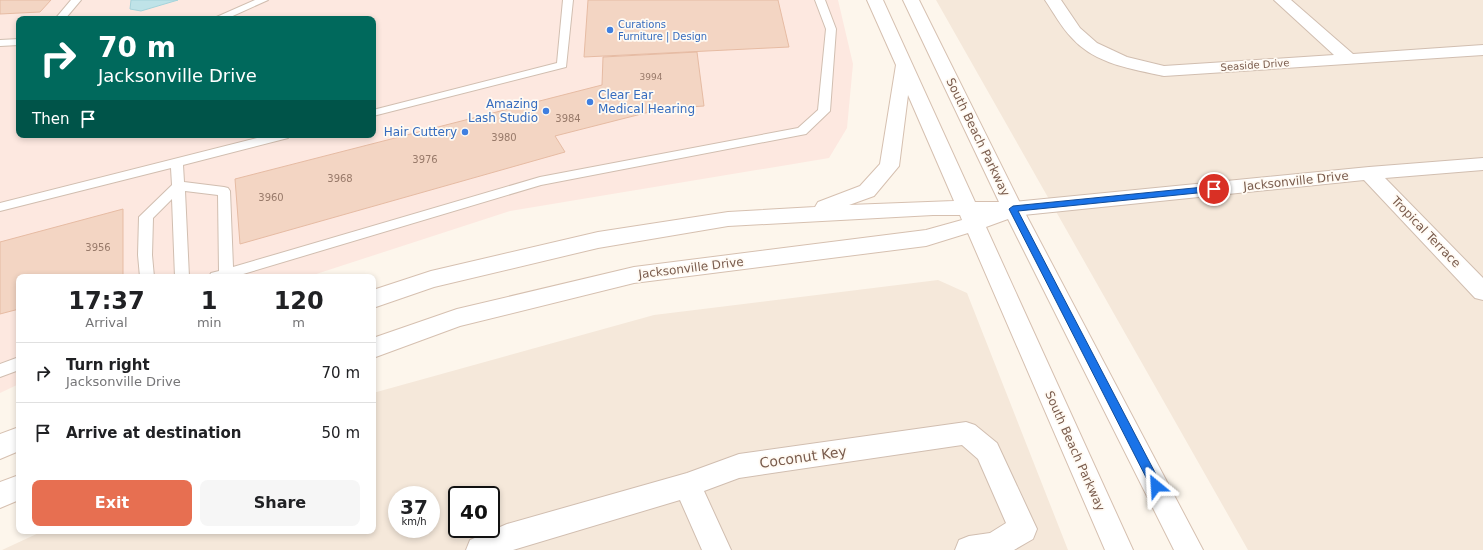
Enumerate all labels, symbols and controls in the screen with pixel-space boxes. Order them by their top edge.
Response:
place label: Curations Furniture | Design [618,19,707,43]
marker: Curations Furniture | Design [605,25,615,35]
text: 70 m [98,31,176,64]
icon: right [32,32,84,84]
street label: Seaside Drive [1220,57,1290,73]
text: Jacksonville Drive [98,65,257,86]
house number: 3994 [640,72,663,82]
street label: South Beach Parkway [943,76,1013,198]
place label: Clear Ear Medical Hearing [598,88,695,116]
place label: Amazing Lash Studio [468,97,538,125]
marker: Clear Ear Medical Hearing [585,97,595,107]
marker: Amazing Lash Studio [541,106,551,116]
icon: arrive [77,108,99,130]
text: Then [32,110,69,128]
house number: 3984 [555,113,581,124]
place label: Hair Cuttery [384,125,457,139]
marker: Hair Cuttery [460,127,470,137]
house number: 3980 [491,132,517,143]
house number: 3976 [412,154,438,165]
street label: Jacksonville Drive [1242,169,1349,194]
pin [1197,172,1231,206]
house number: 3968 [327,173,353,184]
icon: arrive [1203,178,1225,200]
house number: 3960 [258,192,284,203]
street label: Tropical Terrace [1388,193,1463,270]
house number: 3956 [85,242,111,253]
street label: Jacksonville Drive [637,255,744,282]
text: 17:37 [68,287,145,315]
text: 1 [201,287,217,315]
text: 120 [274,287,324,315]
text: Arrival [85,315,128,330]
text: min [197,315,221,330]
text: m [292,315,305,330]
text: Turn right [66,356,150,374]
icon: right [32,362,54,384]
text: 70 m [322,364,360,382]
text: Jacksonville Drive [66,374,181,389]
street label: South Beach Parkway [1042,389,1108,513]
icon: arrive [32,422,54,444]
text: Arrive at destination [66,424,241,442]
text: 50 m [322,424,360,442]
street label: Coconut Key [758,443,848,471]
position arrow [1135,465,1177,507]
button: Exit [32,480,192,526]
button: Share [200,480,360,526]
speed limit sign: 40 [448,486,500,538]
text: 37 [400,495,428,519]
text: km/h [401,516,427,527]

